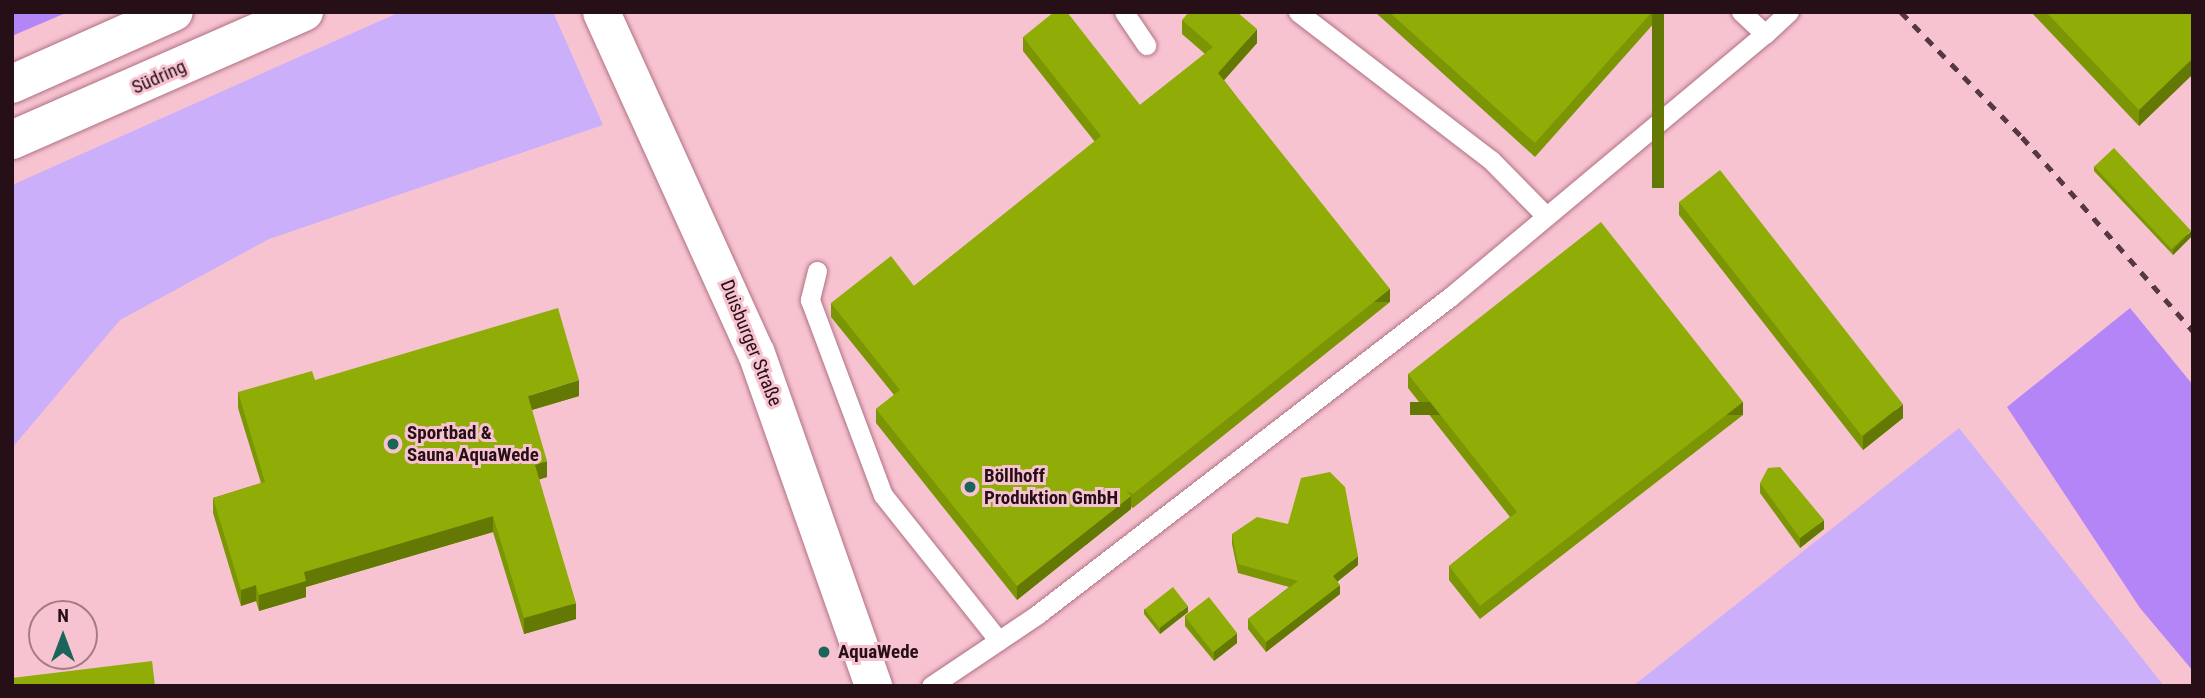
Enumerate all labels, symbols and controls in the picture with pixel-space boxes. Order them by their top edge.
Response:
street label: Südring [128,55,190,99]
street label: Duisburger Straße [715,276,787,410]
place label: Sportbad & Sauna AquaWede [407,422,539,466]
marker: Sportbad & Sauna AquaWede [385,436,401,452]
place label: Böllhoff Produktion GmbH [984,465,1118,509]
marker: Böllhoff Produktion GmbH [962,479,978,495]
north arrow [28,600,98,670]
text: N [57,604,69,627]
place label: AquaWede [838,641,919,663]
marker: AquaWede [816,644,832,660]

